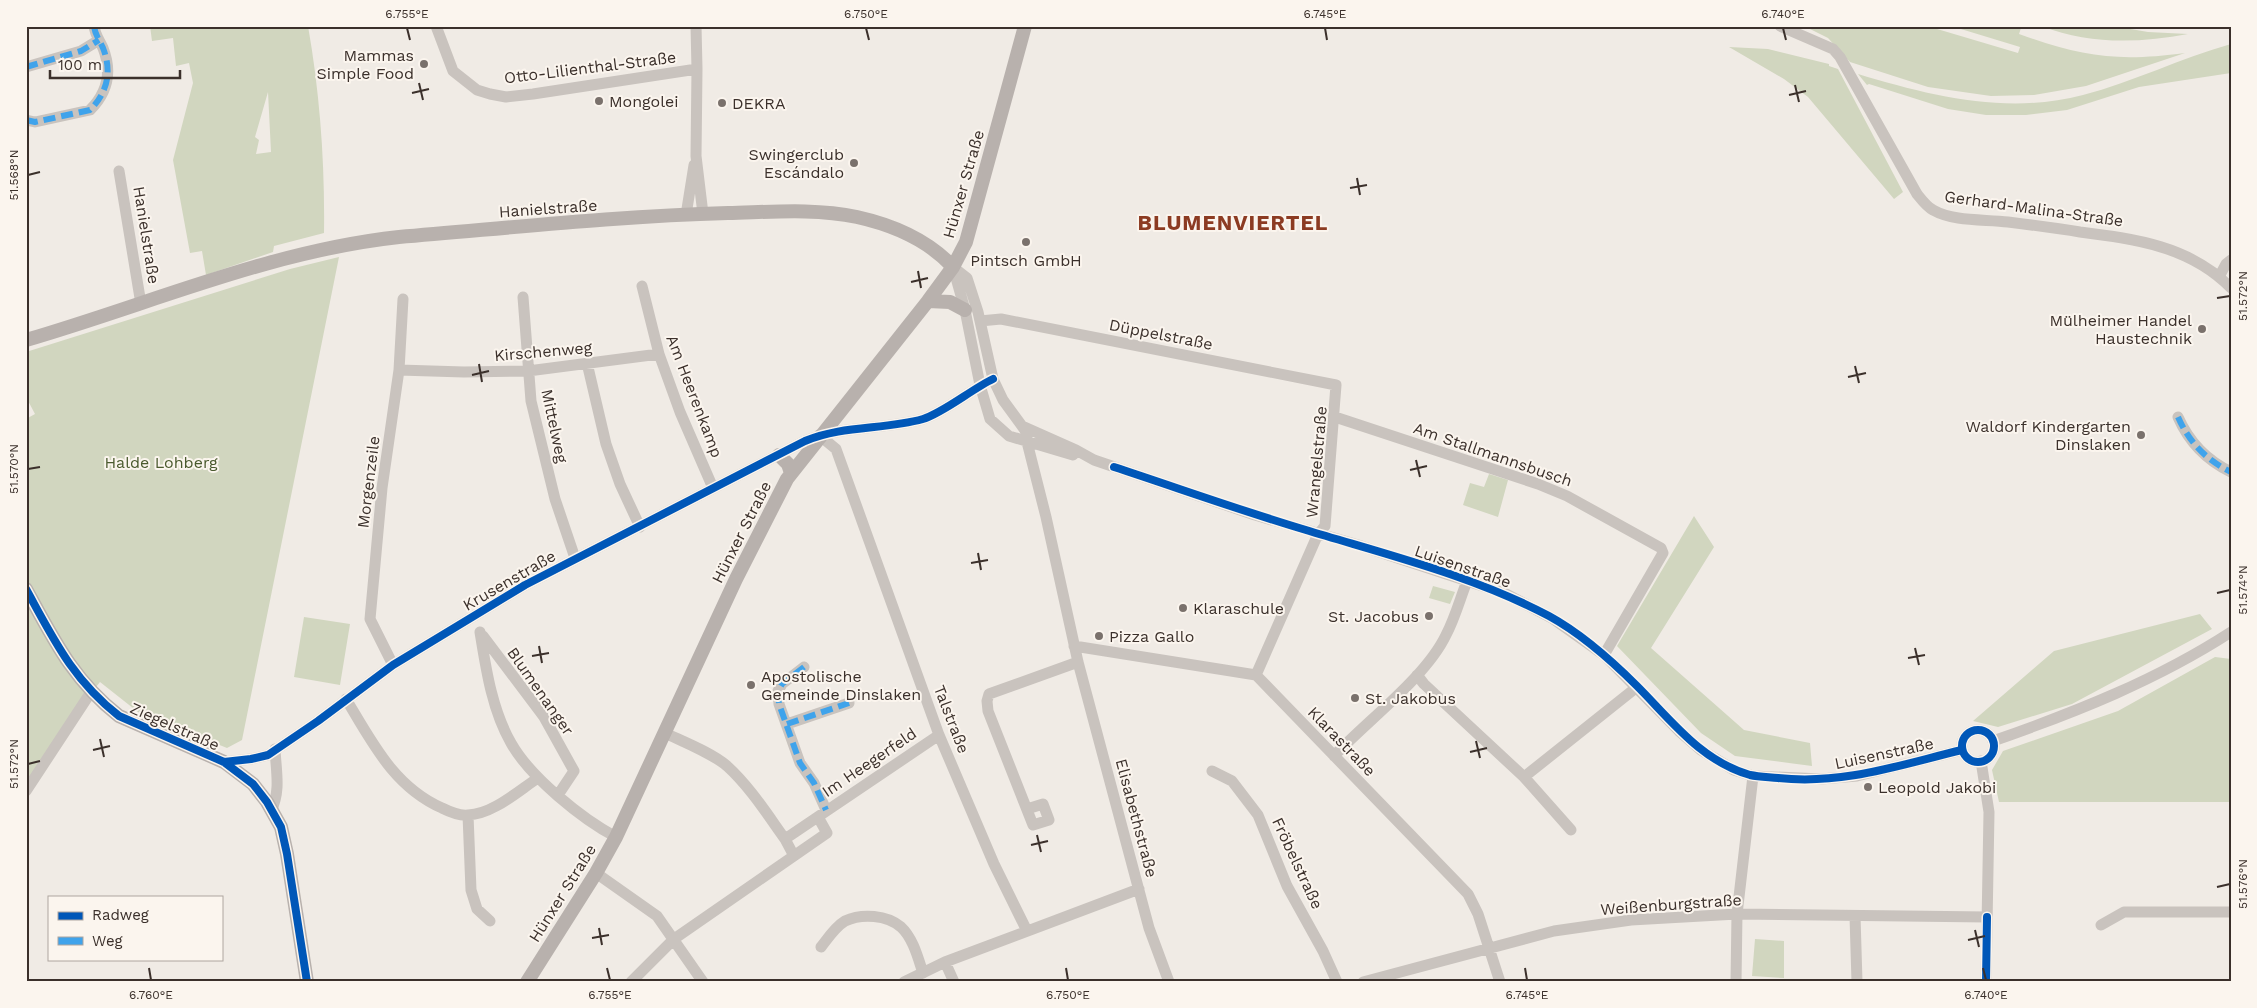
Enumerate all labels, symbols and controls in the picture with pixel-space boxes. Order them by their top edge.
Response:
text: 6.755°E [385,7,429,21]
text: 6.750°E [844,7,888,21]
text: 6.745°E [1304,7,1347,21]
text: 6.740°E [1761,7,1805,21]
place label: Mammas Simple Food [317,46,414,83]
scale bar [50,48,180,80]
street label: Otto-Lilienthal-Straße [503,48,677,87]
text: 100 m [58,56,102,74]
marker: Mammas Simple Food [418,58,430,70]
place label: Mongolei [609,92,679,111]
place label: DEKRA [732,94,786,113]
marker: Mongolei [593,95,605,107]
marker: DEKRA [716,97,728,109]
street label: Hünxer Straße [939,128,988,241]
place label: Swingerclub Escándalo [748,145,844,182]
text: 51.568°N [7,150,21,200]
marker: Swingerclub Escándalo [848,157,860,169]
street label: Hanielstraße [129,185,164,285]
street label: Gerhard-Malina-Straße [1943,187,2125,230]
street label: Hanielstraße [498,196,598,221]
district label: BLUMENVIERTEL [1138,210,1328,235]
marker: Pintsch GmbH [1020,236,1032,248]
place label: Pintsch GmbH [970,251,1082,270]
text: 51.572°N [2236,271,2250,321]
place label: Mülheimer Handel Haustechnik [2049,311,2192,348]
street label: Düppelstraße [1107,315,1214,354]
marker: Mülheimer Handel Haustechnik [2196,323,2208,335]
street label: Am Heerenkamp [662,332,727,460]
street label: Kirschenweg [493,338,593,365]
street label: Mittelweg [537,387,572,465]
street label: Wrangelstraße [1302,405,1331,519]
place label: Waldorf Kindergarten Dinslaken [1966,417,2131,454]
street label: Am Stallmannsbusch [1411,418,1575,491]
marker: Waldorf Kindergarten Dinslaken [2135,429,2147,441]
street label: Morgenzeile [353,435,384,529]
text: 51.570°N [7,444,21,494]
park label: Halde Lohberg [104,453,218,472]
street label: Hünxer Straße [708,478,775,586]
street label: Luisenstraße [1412,541,1514,592]
street label: Krusenstraße [459,546,559,615]
text: 51.574°N [2236,565,2250,615]
place label: Klaraschule [1193,599,1284,618]
marker: Klaraschule [1177,602,1189,614]
place label: St. Jacobus [1328,607,1419,626]
marker: St. Jacobus [1423,610,1435,622]
place label: Pizza Gallo [1109,627,1194,646]
marker: Pizza Gallo [1093,630,1105,642]
street label: Blumenanger [503,644,578,739]
place label: Apostolische Gemeinde Dinslaken [761,667,921,704]
marker: Apostolische Gemeinde Dinslaken [745,679,757,691]
street label: Talstraße [930,682,973,756]
place label: St. Jakobus [1365,689,1456,708]
marker: St. Jakobus [1349,692,1361,704]
street label: Ziegelstraße [127,698,222,755]
street label: Klarastraße [1304,703,1380,780]
street label: Im Heegerfeld [818,724,920,801]
street label: Luisenstraße [1833,734,1935,773]
text: 51.572°N [7,739,21,789]
street label: Elisabethstraße [1112,757,1161,880]
place label: Leopold Jakobi [1878,778,1996,797]
marker: Leopold Jakobi [1862,781,1874,793]
street label: Fröbelstraße [1268,814,1327,912]
street label: Hünxer Straße [525,841,600,946]
text: 51.576°N [2236,859,2250,909]
street label: Weißenburgstraße [1600,890,1742,919]
legend [48,896,222,960]
text: Radweg [92,906,149,924]
text: Weg [92,932,123,950]
text: 6.760°E [129,988,173,1002]
text: 6.755°E [588,988,632,1002]
text: 6.750°E [1046,988,1090,1002]
text: 6.745°E [1506,988,1549,1002]
text: 6.740°E [1964,988,2008,1002]

